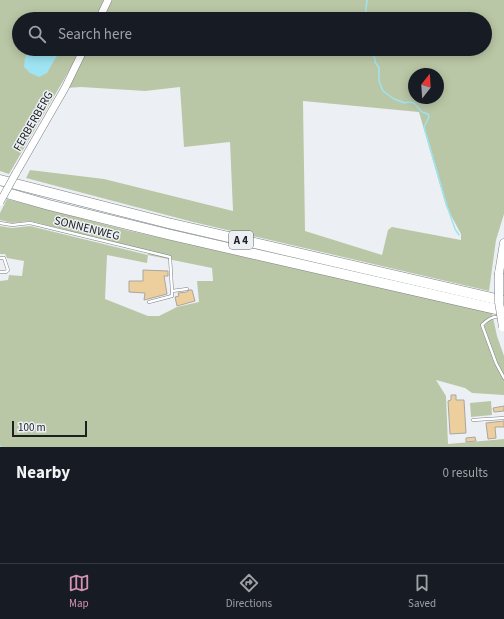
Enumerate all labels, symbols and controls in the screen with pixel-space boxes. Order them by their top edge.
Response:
search box [12,12,492,56]
icon: search [26,23,48,45]
text: Search here [58,24,132,45]
north arrow [408,68,444,104]
street label: FERBERBERG [9,88,58,154]
street label: SONNENWEG [52,212,122,245]
road number: A 4 [229,231,253,249]
scale bar [12,419,87,438]
text: 100 m [18,420,46,435]
text: Nearby [16,461,70,485]
text: 0 results [443,464,488,482]
tab: Map [68,572,90,611]
tab: Directions [226,572,272,611]
tab: Saved [408,572,436,611]

